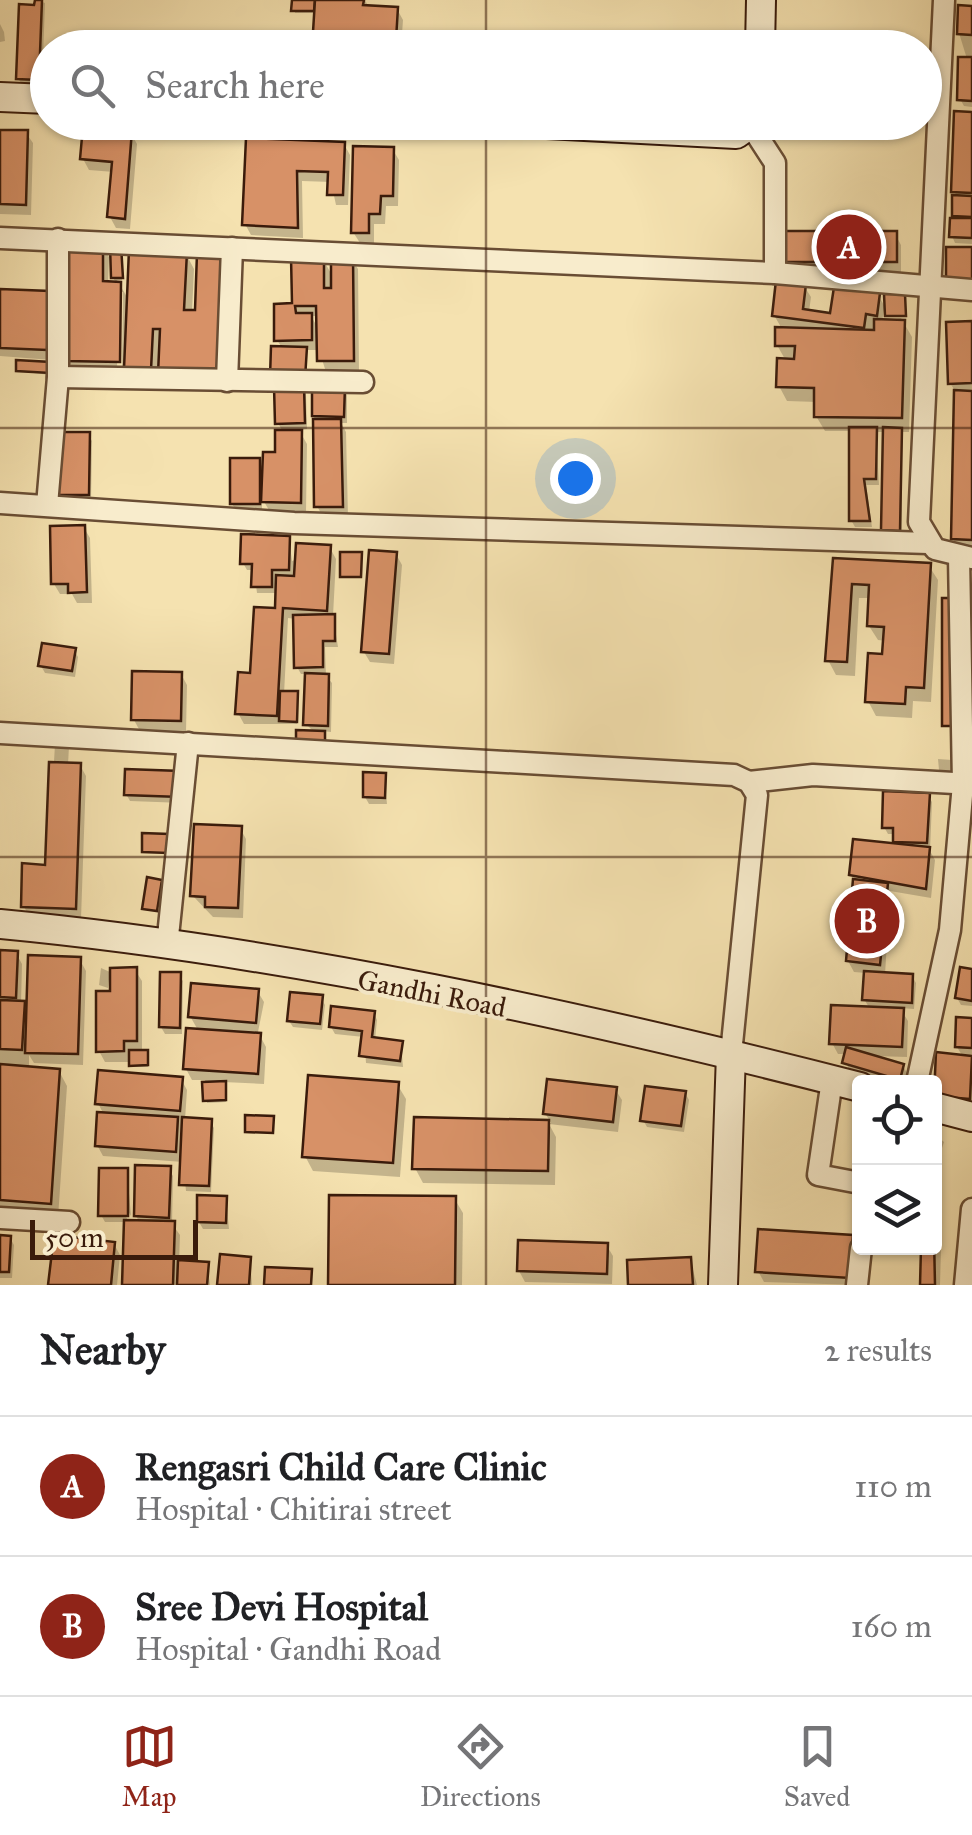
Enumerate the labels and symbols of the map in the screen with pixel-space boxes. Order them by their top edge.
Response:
pin: A [816,210,882,284]
your location [550,453,601,504]
pin: B [834,884,900,958]
street label: Gandhi Road [355,962,509,1025]
scale bar [30,1215,198,1260]

